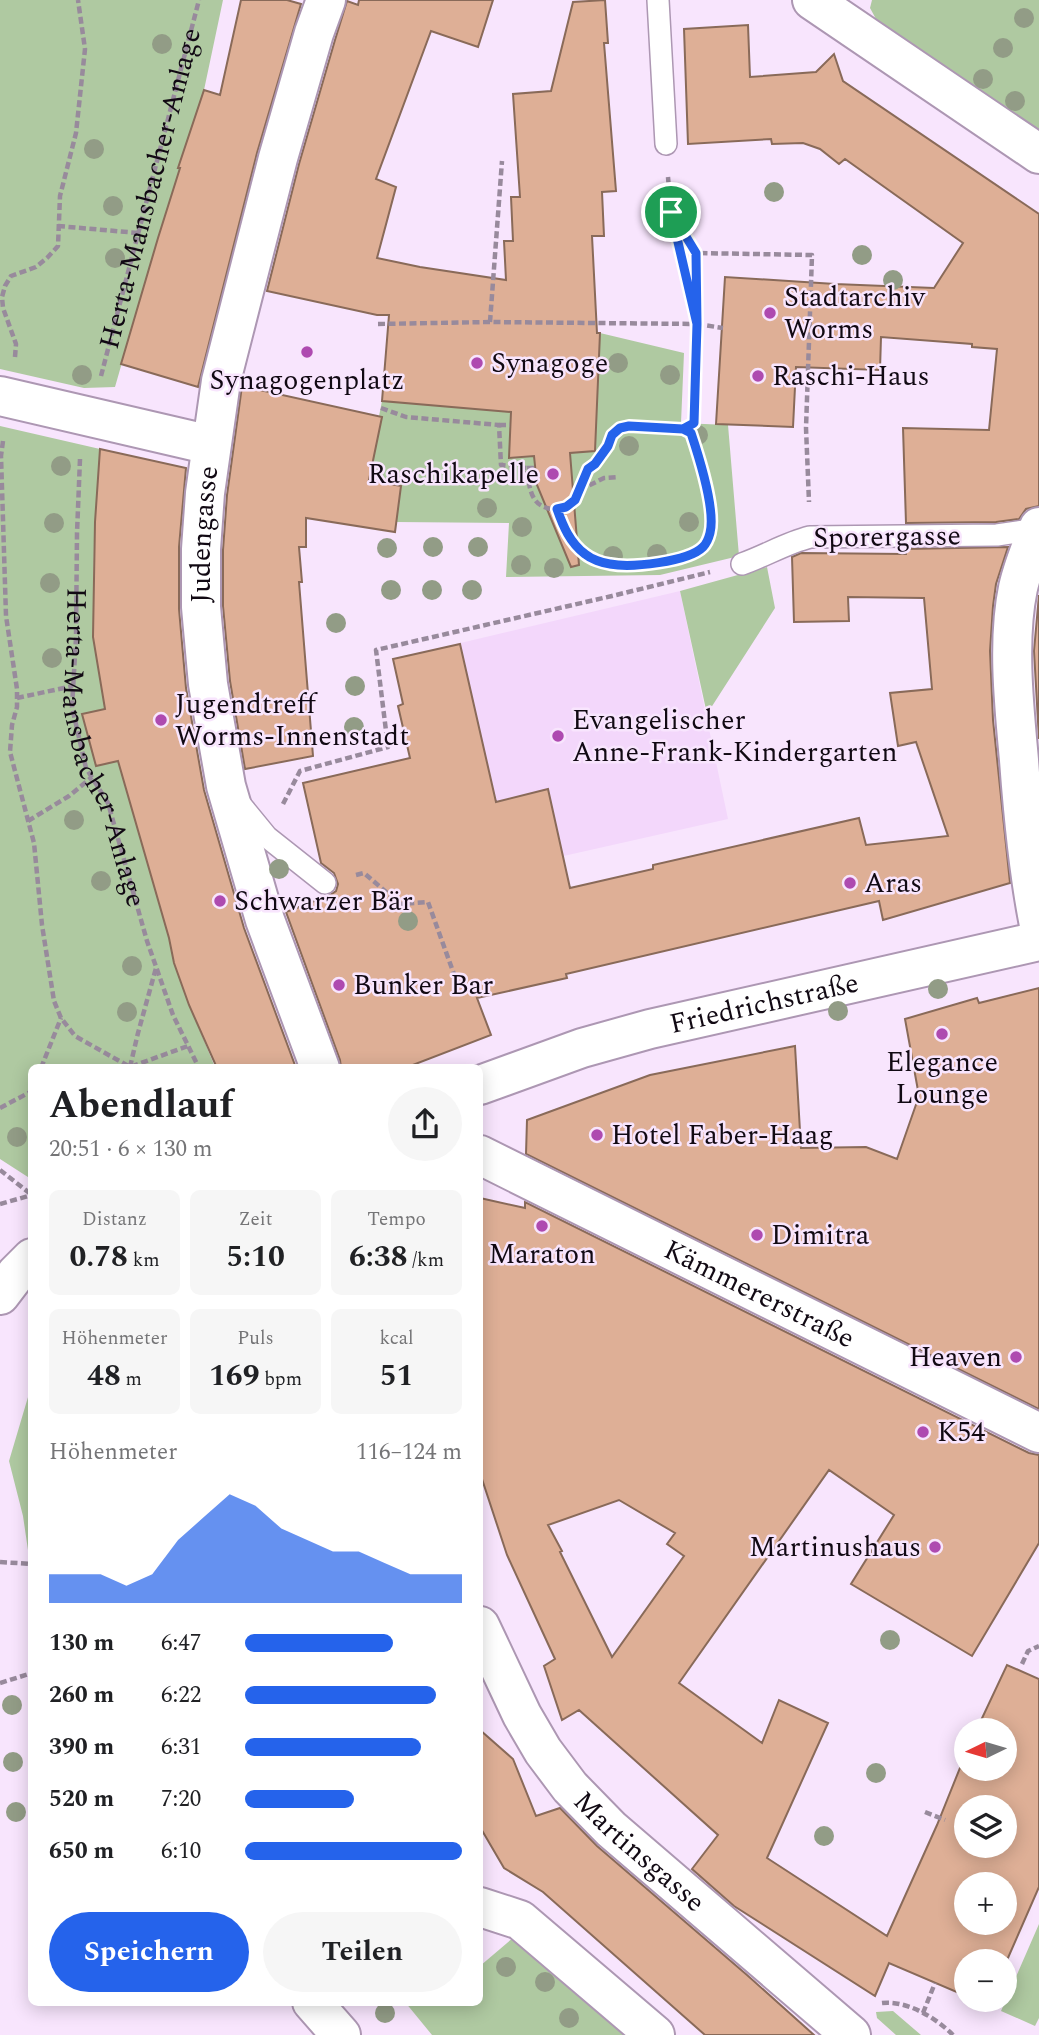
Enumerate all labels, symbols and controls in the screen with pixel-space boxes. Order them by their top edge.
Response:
street label: Herta-Mansbacher-Anlage [87,23,212,354]
pin [641,182,701,242]
icon: arrive [652,193,690,231]
place label: Stadtarchiv Worms [784,276,926,351]
marker: Stadtarchiv Worms [762,305,778,321]
place label: Synagoge [491,342,608,385]
marker: Synagogenplatz [299,344,315,360]
marker: Synagoge [469,355,485,371]
place label: Raschi-Haus [772,355,930,398]
place label: Synagogenplatz [210,359,404,402]
marker: Raschi-Haus [750,368,766,384]
place label: Raschikapelle [368,453,539,496]
street label: Judengasse [180,463,230,603]
marker: Raschikapelle [545,466,561,482]
street label: Sporergasse [813,514,961,560]
street label: Herta-Mansbacher-Anlage [50,587,158,912]
place label: Jugendtreff Worms-Innenstadt [175,683,409,758]
place label: Evangelischer Anne-Frank-Kindergarten [572,699,897,774]
marker: Jugendtreff Worms-Innenstadt [153,712,169,728]
marker: Evangelischer Anne-Frank-Kindergarten [550,728,566,744]
place label: Aras [864,862,922,905]
marker: Aras [842,875,858,891]
place label: Schwarzer Bär [234,880,413,923]
marker: Schwarzer Bär [212,893,228,909]
street label: Friedrichstraße [665,961,863,1045]
place label: Bunker Bar [353,964,493,1007]
marker: Bunker Bar [331,977,347,993]
marker: Elegance Lounge [934,1026,950,1042]
place label: Elegance Lounge [886,1041,998,1116]
text: Abendlauf [49,1077,233,1135]
button: share [388,1087,462,1161]
place label: Hotel Faber-Haag [611,1114,834,1157]
marker: Hotel Faber-Haag [589,1127,605,1143]
text: 20:51 · 6 × 130 m [49,1132,213,1167]
text: Distanz [82,1205,147,1234]
text: Zeit [239,1205,272,1234]
text: Tempo [367,1205,426,1234]
place label: Dimitra [771,1214,870,1257]
marker: Maraton [534,1218,550,1234]
marker: Dimitra [749,1227,765,1243]
street label: Kämmererstraße [656,1228,862,1360]
place label: Maraton [489,1233,595,1276]
text: 0.78 [69,1234,128,1280]
text: 5:10 [226,1234,285,1280]
text: 6:38 [349,1234,408,1280]
text: km [128,1246,160,1275]
text: /km [408,1246,444,1275]
text: Höhenmeter [62,1324,167,1353]
text: Puls [237,1324,274,1353]
text: kcal [379,1324,414,1353]
place label: Heaven [909,1336,1002,1379]
marker: Heaven [1008,1349,1024,1365]
text: 48 [87,1353,121,1399]
text: 169 [209,1353,259,1399]
text: 51 [380,1353,413,1399]
text: m [121,1365,142,1394]
text: bpm [259,1365,302,1394]
place label: K54 [937,1411,985,1454]
marker: K54 [915,1424,931,1440]
text: Höhenmeter [49,1435,177,1470]
text: 116–124 m [356,1435,462,1470]
place label: Martinushaus [749,1526,921,1569]
marker: Martinushaus [927,1539,943,1555]
text: 130 m [49,1626,114,1661]
text: 6:47 [161,1626,201,1661]
text: 260 m [49,1678,114,1713]
text: 6:22 [161,1678,201,1713]
north arrow [954,1718,1017,1782]
map controls [954,1718,1017,2012]
text: 390 m [49,1730,114,1765]
text: 6:31 [161,1730,201,1765]
street label: Martinsgasse [563,1781,715,1923]
text: 520 m [49,1782,114,1817]
text: 7:20 [161,1782,201,1817]
button: layers [954,1795,1017,1858]
text: 650 m [49,1834,114,1869]
text: 6:10 [161,1834,201,1869]
button: + [954,1872,1017,1935]
button: Speichern [49,1912,249,1992]
button: Teilen [263,1912,462,1992]
button: − [954,1949,1017,2012]

